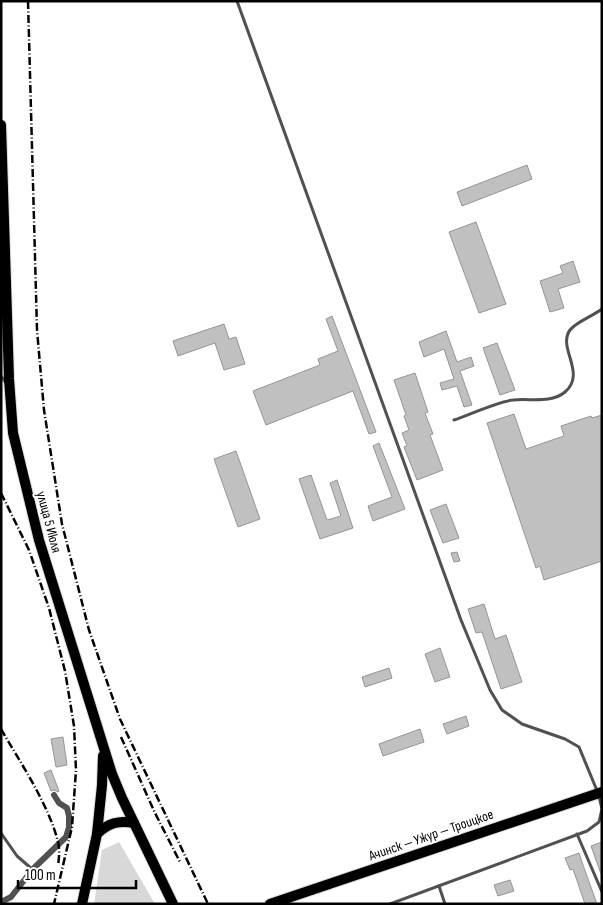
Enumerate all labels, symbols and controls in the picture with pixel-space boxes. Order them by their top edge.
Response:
street label: улица 5 Июля [33,489,65,555]
street label: Ачинск — Ужур — Троицкое [366,806,496,865]
scale bar [18,858,135,890]
text: 100 m [25,866,56,885]

